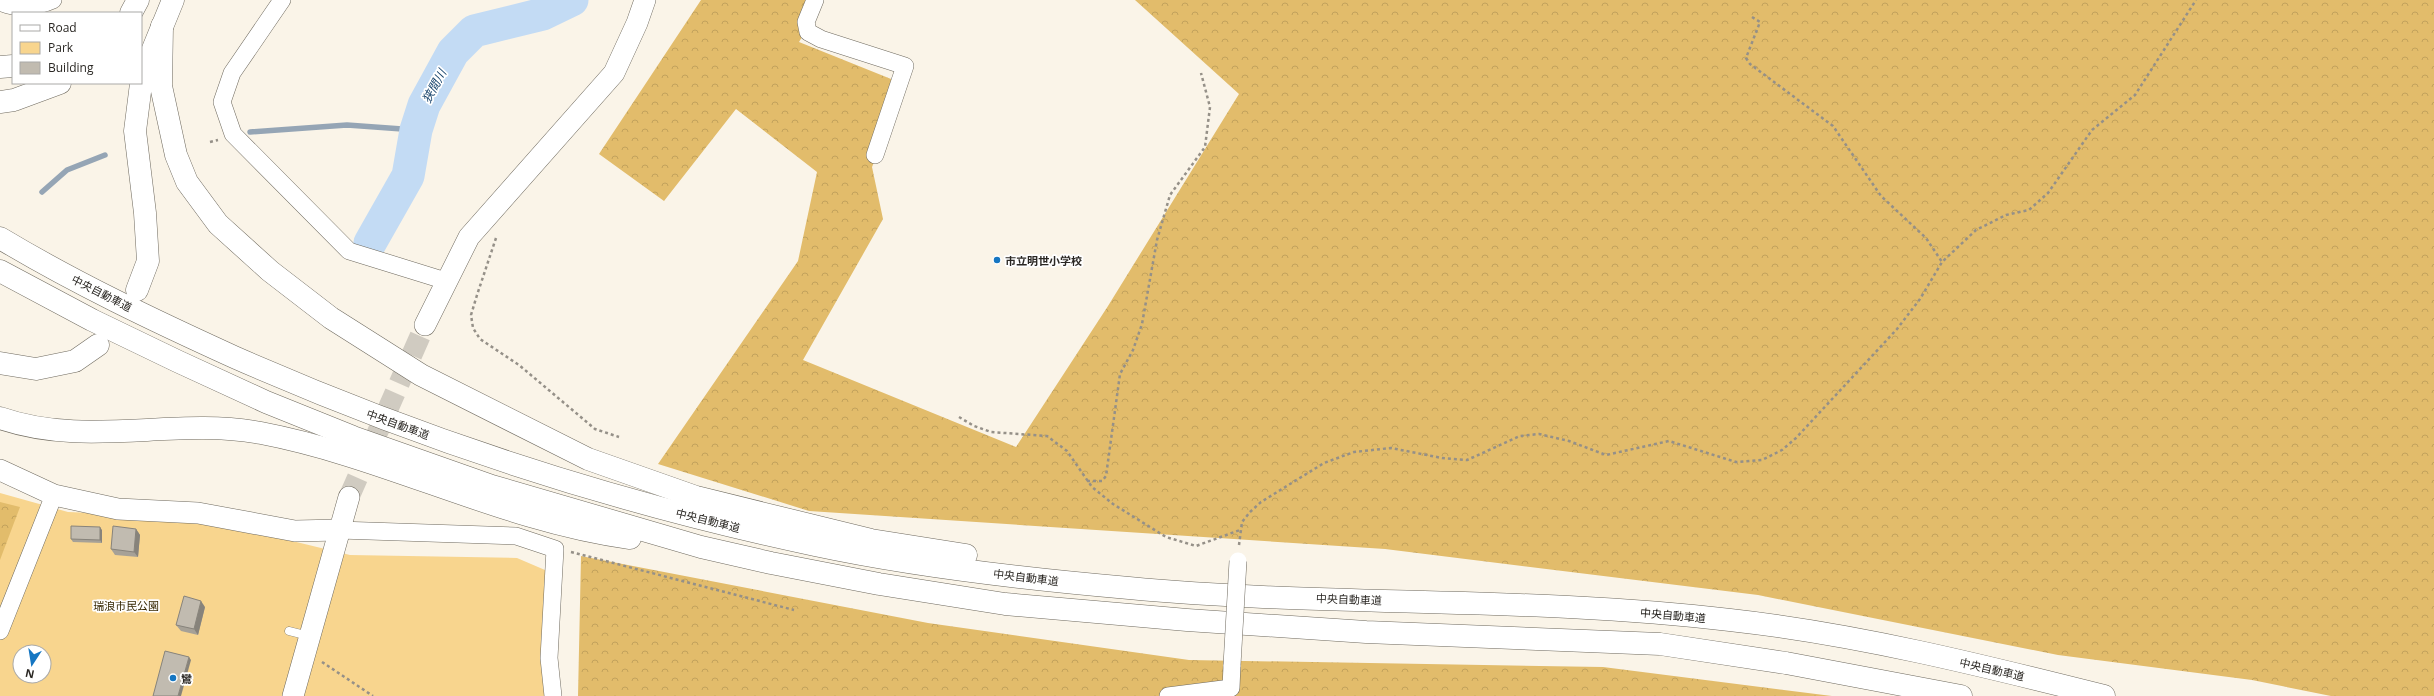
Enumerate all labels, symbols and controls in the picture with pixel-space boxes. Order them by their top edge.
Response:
legend [12,12,142,84]
text: Road [48,19,77,36]
text: Park [48,39,74,56]
text: Building [48,59,94,76]
water label: 狭間川 [418,64,451,106]
place label: 市立明世小学校 [1005,253,1082,268]
marker: 市立明世小学校 [992,255,1002,265]
street label: 中央自動車道 [69,271,135,315]
street label: 中央自動車道 [364,406,432,442]
street label: 中央自動車道 [674,505,742,535]
street label: 中央自動車道 [992,566,1060,588]
street label: 中央自動車道 [1316,590,1382,608]
park label: 瑞浪市民公園 [93,598,159,613]
street label: 中央自動車道 [1639,605,1707,625]
north arrow [12,644,52,684]
street label: 中央自動車道 [1958,654,2026,684]
text: N [24,666,36,683]
place label: 鸞 [181,671,192,686]
marker: 鸞 [168,673,178,683]

